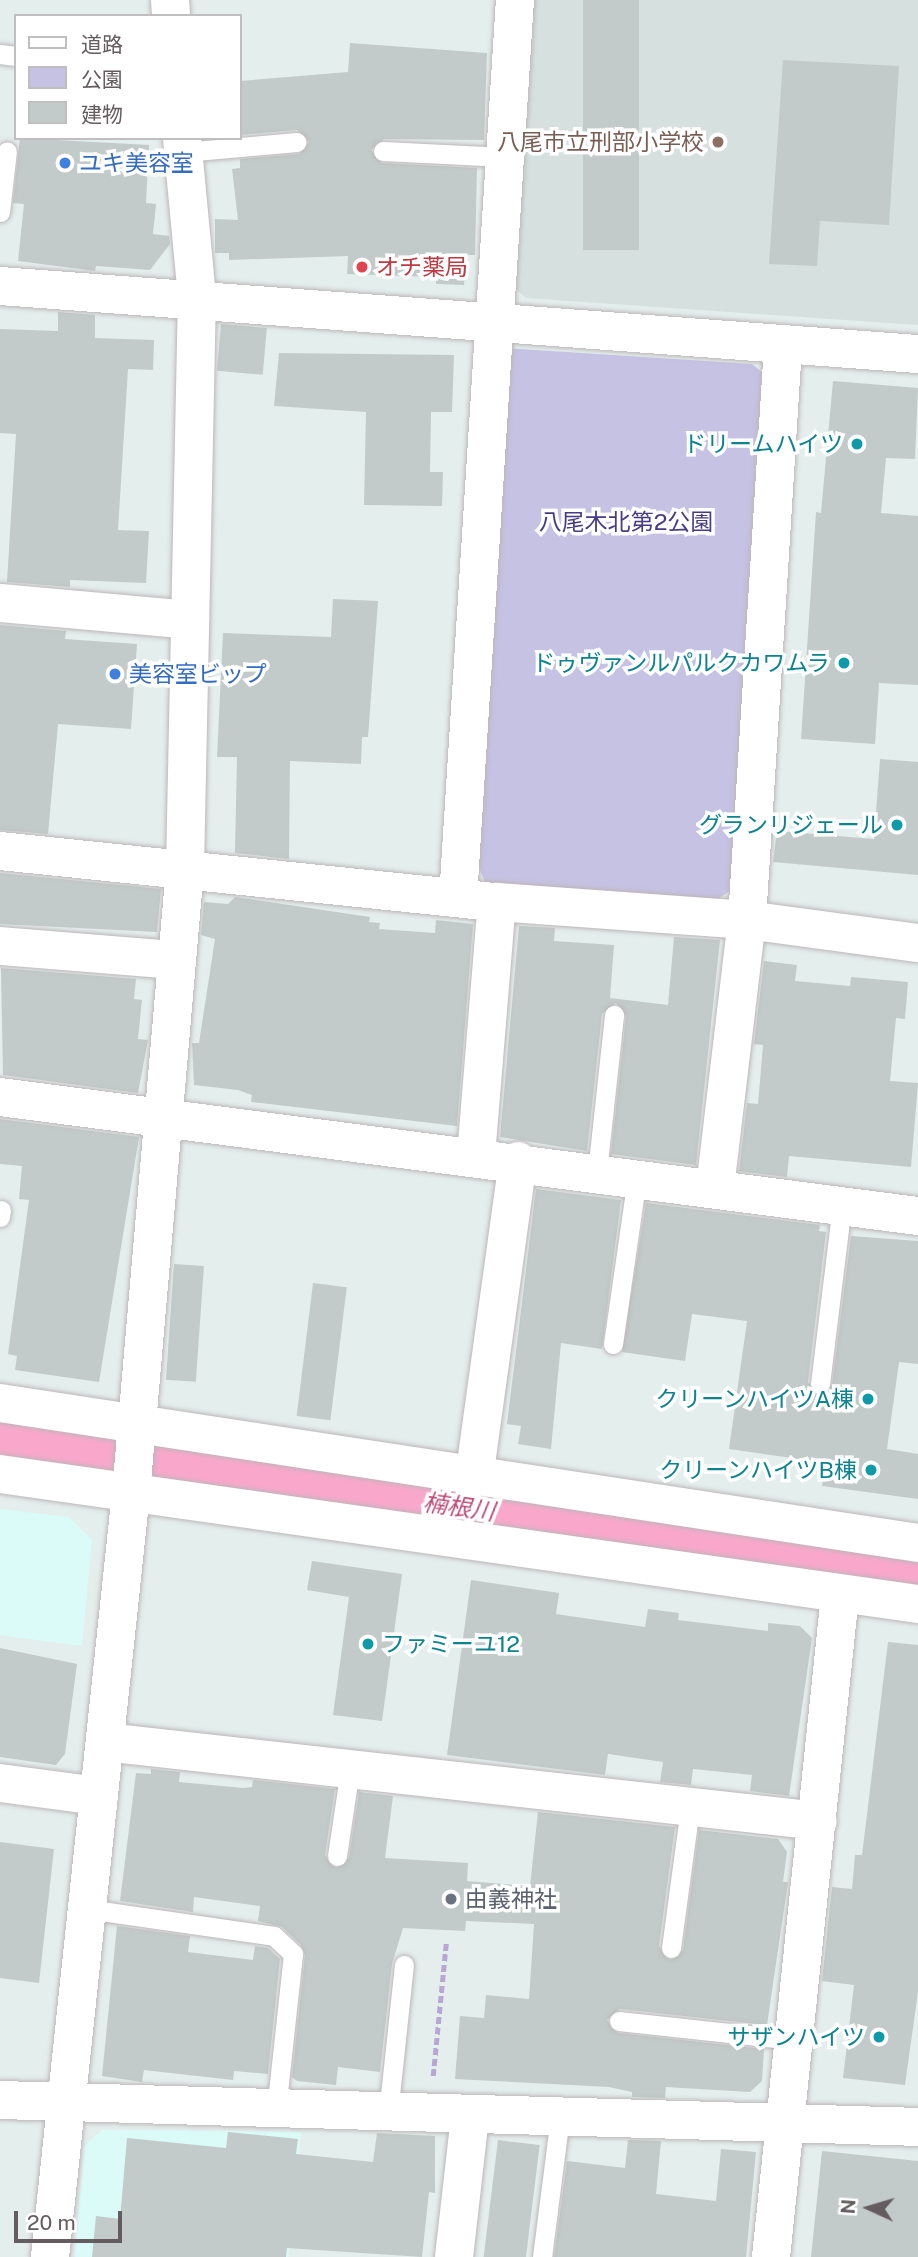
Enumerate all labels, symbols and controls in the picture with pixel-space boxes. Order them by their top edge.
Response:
legend [14,14,242,140]
text: 道路 [81,32,123,57]
text: 公園 [81,67,123,92]
text: 建物 [81,102,123,127]
place label: 八尾市立刑部小学校 [497,128,704,156]
marker: 八尾市立刑部小学校 [710,134,726,150]
place label: ユキ美容室 [79,149,194,177]
marker: ユキ美容室 [57,155,73,171]
place label: オチ薬局 [376,253,468,281]
marker: オチ薬局 [354,259,370,275]
place label: ドリームハイツ [682,430,843,458]
marker: ドリームハイツ [849,436,865,452]
park label: 八尾木北第2公園 [539,508,713,536]
place label: ドゥヴァンルパルクカワムラ [531,649,830,677]
marker: ドゥヴァンルパルクカワムラ [836,655,852,671]
place label: 美容室ビップ [129,660,267,688]
marker: 美容室ビップ [107,666,123,682]
place label: グランリジェール [699,811,883,839]
marker: グランリジェール [889,817,905,833]
place label: クリーンハイツA棟 [654,1385,854,1413]
marker: クリーンハイツA棟 [860,1391,876,1407]
place label: クリーンハイツB棟 [658,1456,857,1484]
marker: クリーンハイツB棟 [863,1462,879,1478]
water label: 楠根川 [421,1488,497,1526]
place label: ファミーユ12 [382,1630,520,1658]
marker: ファミーユ12 [360,1636,376,1652]
place label: 由義神社 [465,1885,557,1913]
marker: 由義神社 [443,1891,459,1907]
place label: サザンハイツ [727,2023,865,2051]
marker: サザンハイツ [871,2029,887,2045]
north arrow [834,2173,904,2243]
scale bar [18,2198,126,2242]
text: N [837,2198,860,2215]
text: 20 m [27,2210,76,2235]

